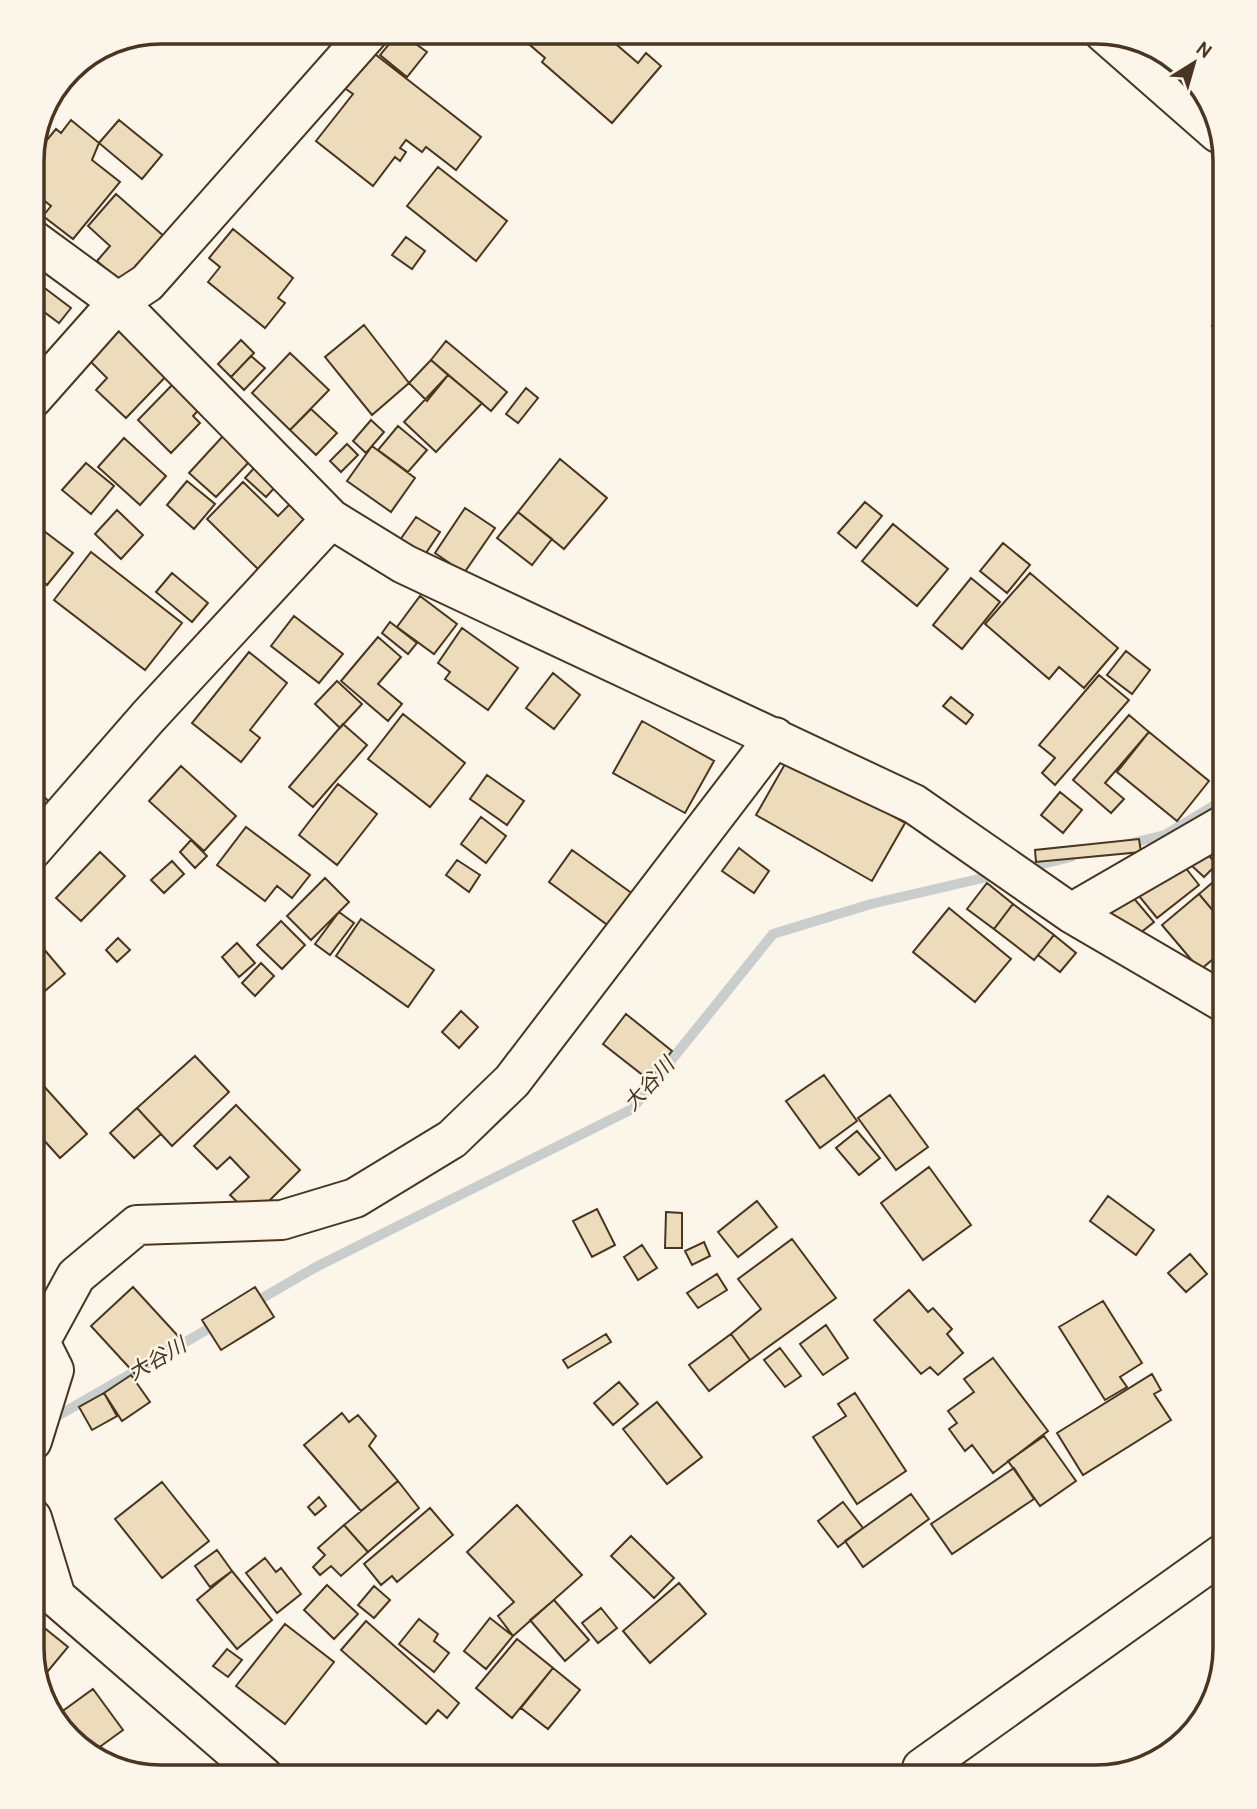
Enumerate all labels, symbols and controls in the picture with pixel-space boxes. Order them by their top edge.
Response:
north arrow [1159,28,1229,98]
text: N [1192,37,1216,63]
water label: 大谷川 [618,1050,680,1115]
water label: 大谷川 [123,1331,192,1385]

